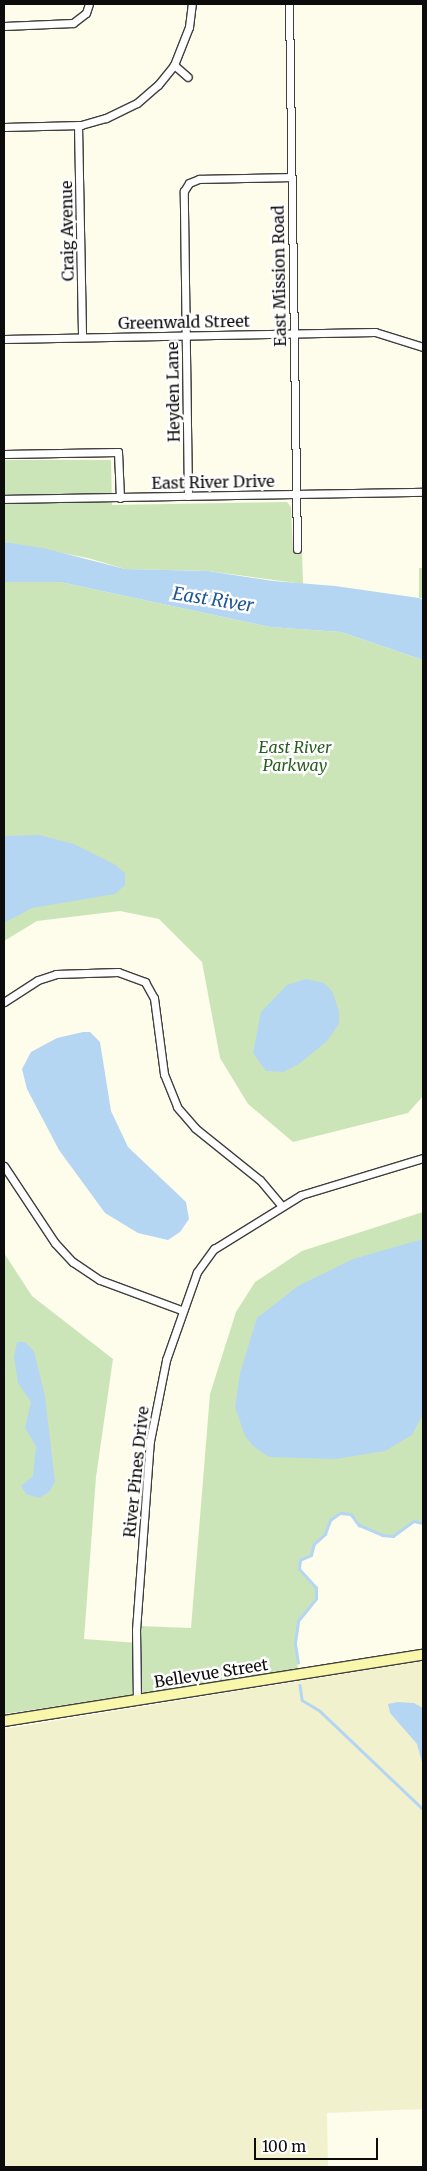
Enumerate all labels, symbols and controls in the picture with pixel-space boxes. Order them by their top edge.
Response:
street label: Craig Avenue [57,181,77,281]
street label: East Mission Road [268,205,290,347]
street label: Greenwald Street [118,311,250,333]
street label: Heyden Lane [163,342,183,442]
street label: East River Drive [151,471,275,493]
water label: East River [171,583,255,617]
park label: East River Parkway [259,737,331,775]
street label: River Pines Drive [120,1405,152,1539]
street label: Bellevue Street [153,1655,269,1691]
scale bar [257,2128,381,2160]
text: 100 m [262,2137,306,2156]

